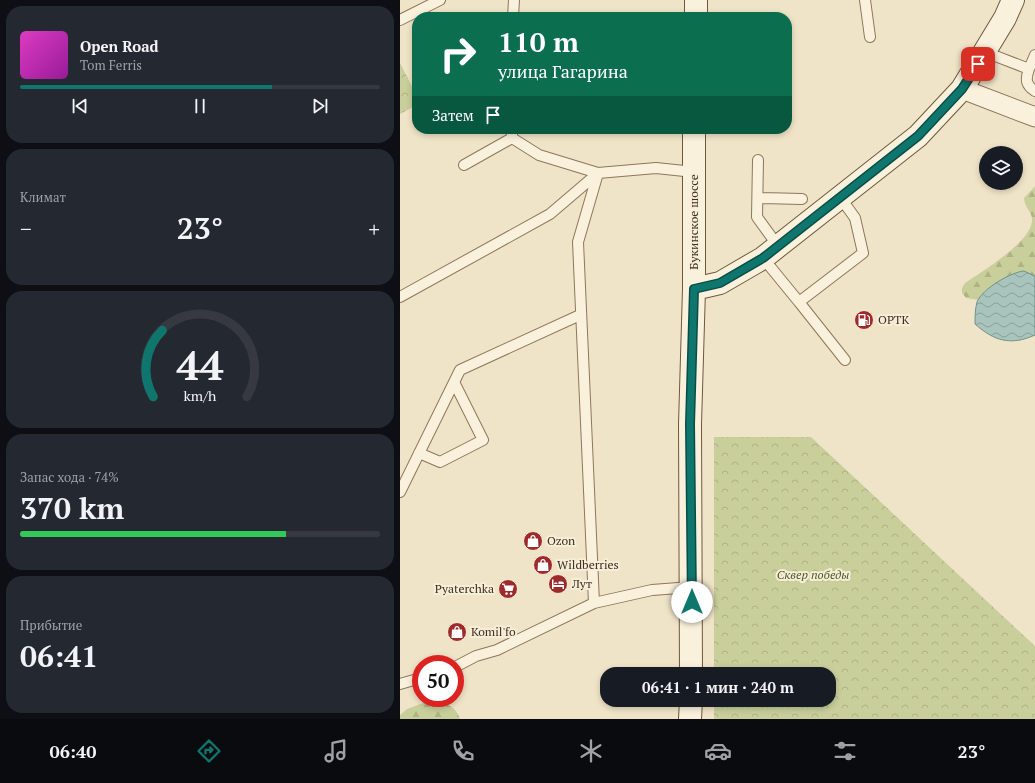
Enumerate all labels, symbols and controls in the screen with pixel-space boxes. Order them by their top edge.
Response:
text: 110 m [498,23,579,60]
icon: right [432,28,484,80]
text: Open Road [80,36,159,56]
pin [961,47,995,81]
icon: arrive [967,53,989,75]
text: Tom Ferris [80,56,142,74]
text: улица Гагарина [498,59,628,83]
icon: previous [69,95,91,117]
icon: pause [189,95,211,117]
icon: next [309,95,331,117]
icon: arrive [482,104,504,126]
text: Затем [432,105,474,125]
map controls [979,146,1023,190]
button: layers [979,146,1023,190]
street label: Букинское шоссе [686,174,701,270]
text: Климат [20,188,66,206]
text: 23° [177,208,223,248]
text: − [20,214,32,243]
text: + [368,214,380,243]
fuel station icon: ОРТК [853,309,875,331]
place label: ОРТК [878,312,909,327]
text: 44 [176,337,224,392]
text: km/h [184,386,217,405]
text: Запас хода · 74% [20,468,119,486]
text: 370 km [20,488,124,528]
shop icon: Ozon [522,530,544,552]
place label: Ozon [547,533,575,548]
shop icon: Wildberries [532,554,554,576]
place label: Wildberries [557,557,619,572]
park label: Сквер победы [777,567,849,582]
hotel icon: Лут [547,573,569,595]
place label: Лут [571,576,592,591]
supermarket icon: Pyaterchka [497,578,519,600]
place label: Pyaterchka [435,581,494,596]
position arrow [671,581,713,623]
text: Прибытие [20,616,82,634]
shop icon: Komil'fo [446,621,468,643]
place label: Komil'fo [471,624,516,639]
text: 06:41 [20,636,98,676]
speed limit sign: 50 [412,655,464,707]
text: 06:41 · 1 мин · 240 m [642,677,794,697]
icon: directions [195,737,223,765]
icon: music [322,737,350,765]
icon: phone [449,737,477,765]
icon: climate [577,737,605,765]
icon: car [704,737,732,765]
icon: filters [831,737,859,765]
text: 06:40 [50,739,96,763]
text: 23° [958,739,985,763]

